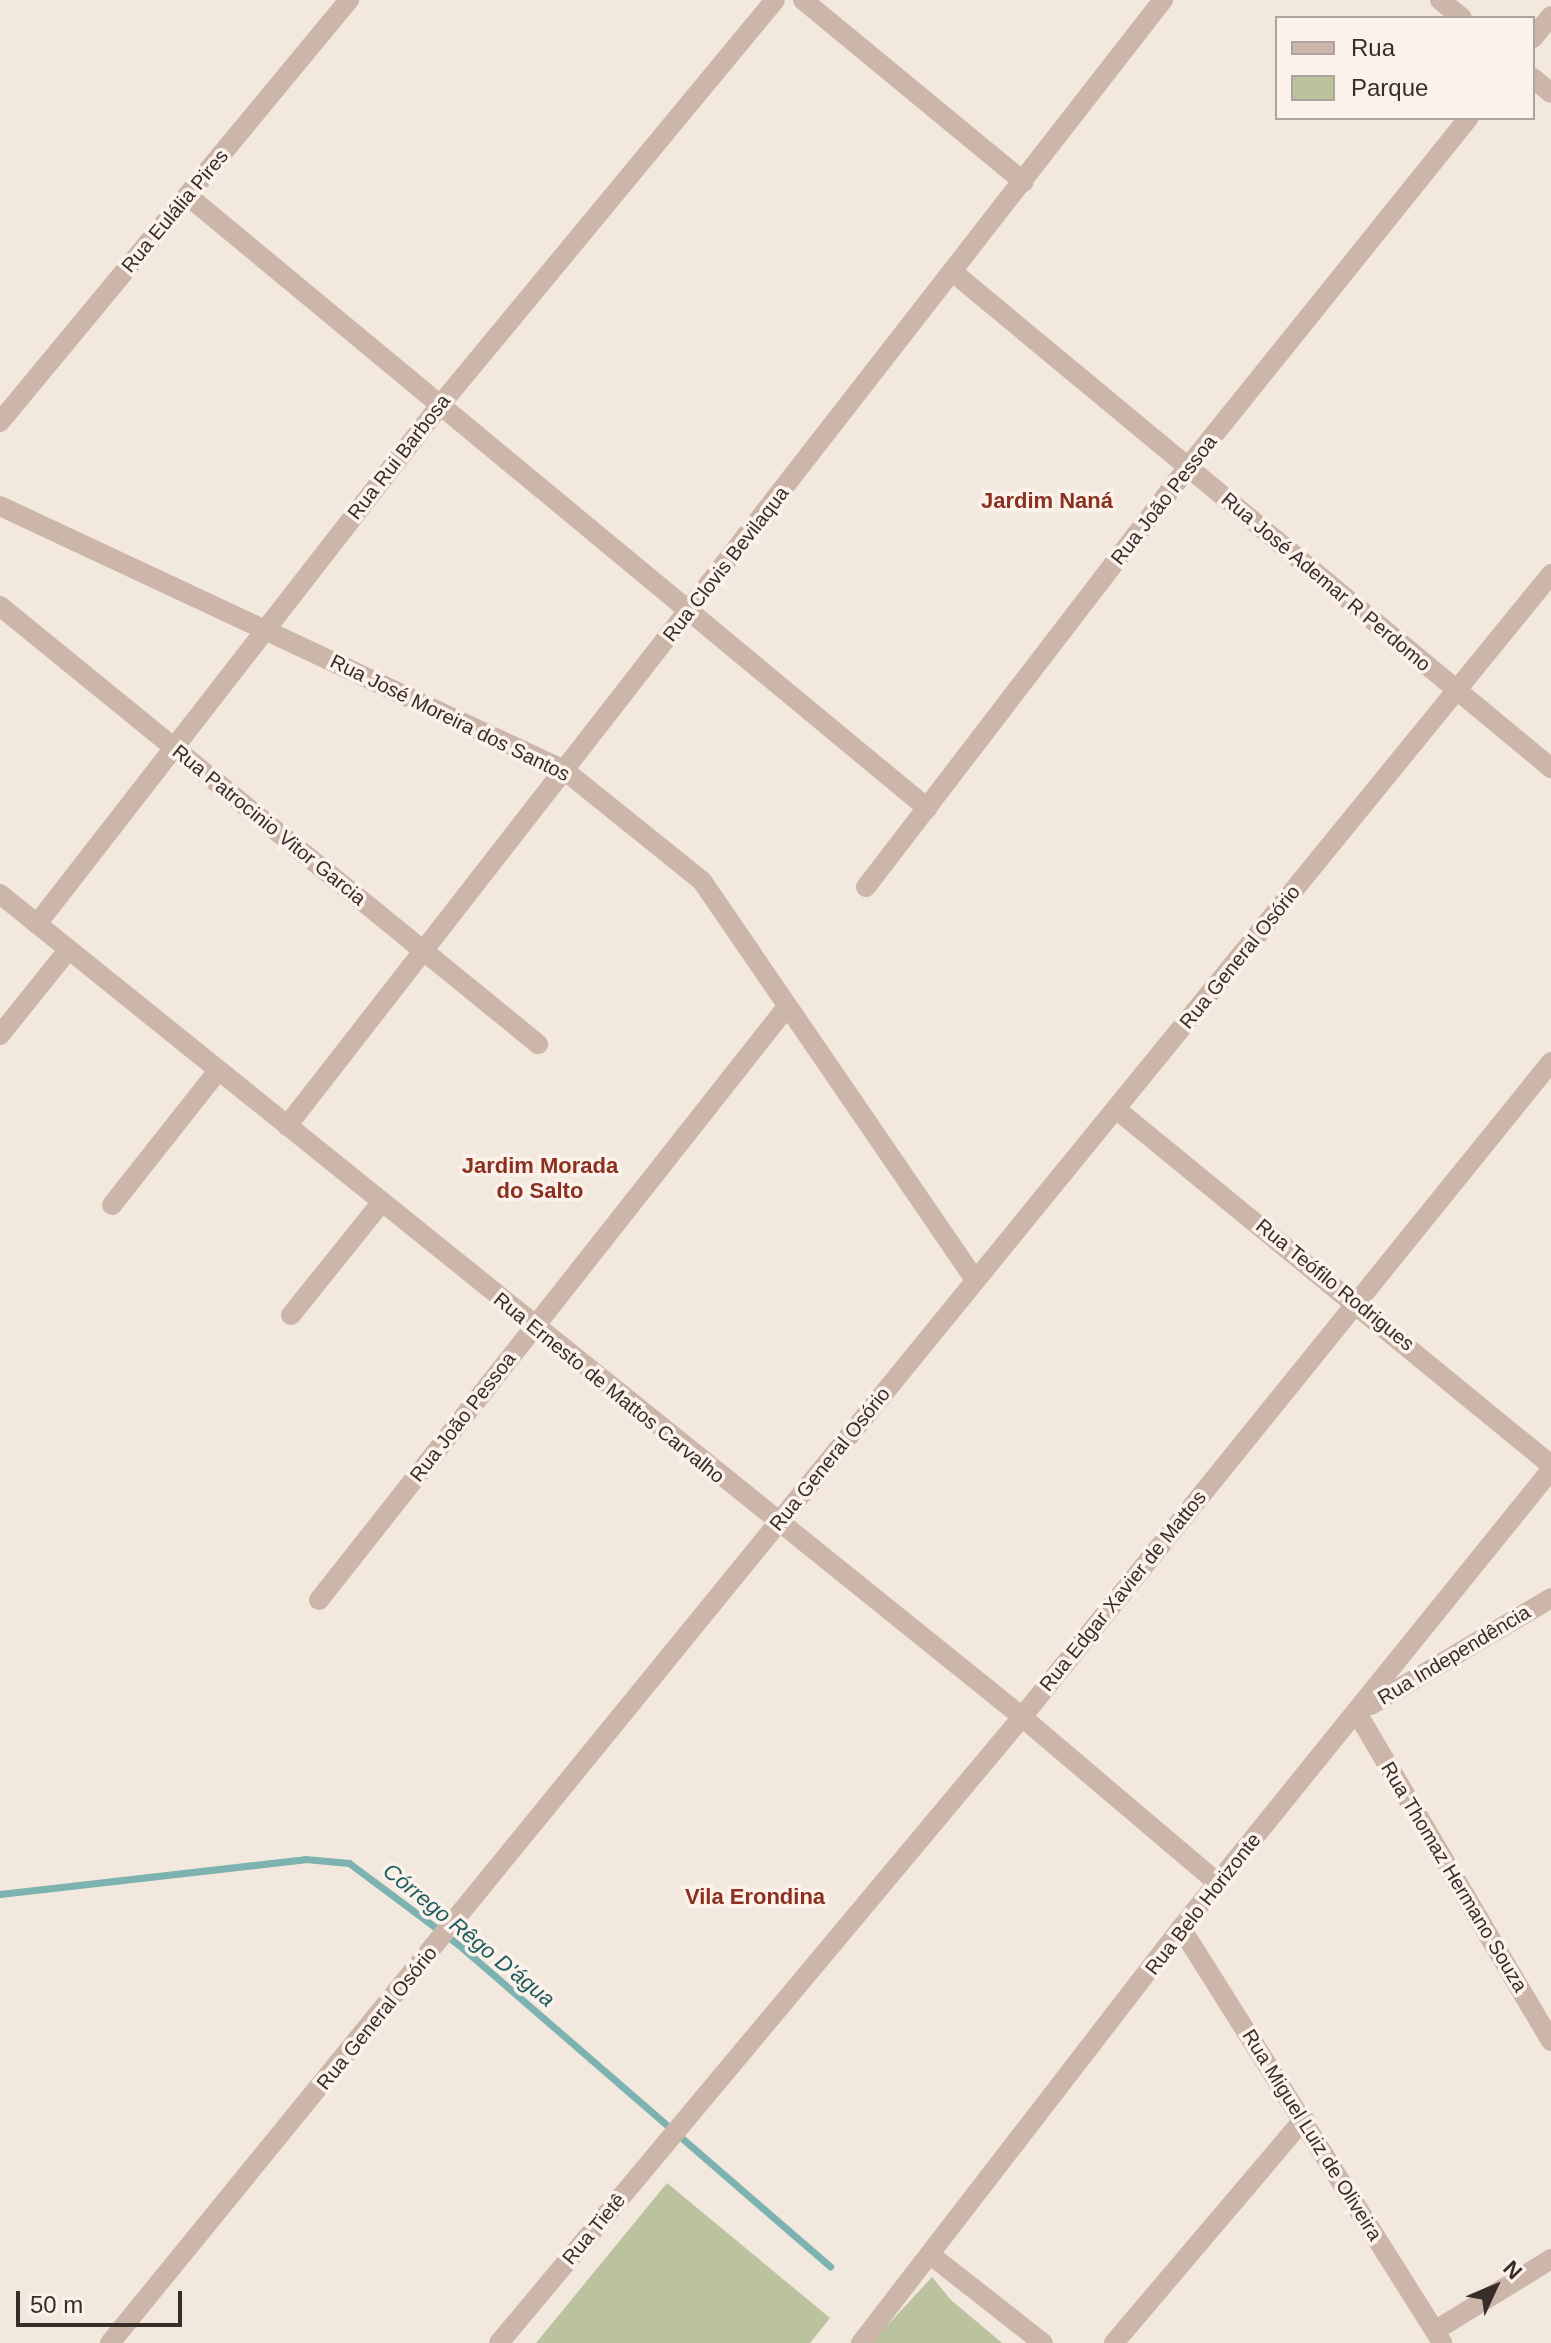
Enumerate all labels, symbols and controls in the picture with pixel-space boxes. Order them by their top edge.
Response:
legend [1275,16,1535,120]
text: Rua [1351,34,1395,61]
text: Parque [1351,74,1428,101]
street label: Rua Eulália Pires [117,145,233,277]
street label: Rua Rui Barbosa [343,390,455,524]
street label: Rua João Pessoa [1106,430,1222,570]
street label: Rua Clovis Bevilaqua [658,482,794,646]
street label: Rua José Ademar R Perdomo [1216,487,1436,677]
district label: Jardim Naná [981,488,1113,514]
street label: Rua José Moreira dos Santos [326,649,574,787]
street label: Rua Patrocinio Vitor Garcia [167,740,371,910]
street label: Rua General Osório [1175,880,1305,1034]
district label: Jardim Morada do Salto [462,1152,618,1204]
street label: Rua Teófilo Rodrigues [1251,1214,1419,1356]
street label: Rua Ernesto de Mattos Carvalho [489,1287,729,1489]
street label: Rua João Pessoa [405,1347,521,1487]
street label: Rua General Osório [765,1382,895,1536]
street label: Rua Edgar Xavier de Mattos [1035,1486,1211,1696]
street label: Rua Independência [1373,1600,1535,1710]
street label: Rua Thomaz Hermano Souza [1376,1757,1532,1997]
street label: Rua Belo Horizonte [1140,1828,1266,1980]
water label: Córrego Rêgo D'água [378,1858,560,2012]
district label: Vila Erondina [685,1884,825,1910]
street label: Rua General Osório [312,1941,442,2095]
street label: Rua Miguel Luiz de Oliveira [1237,2025,1387,2245]
street label: Rua Tietê [557,2188,631,2270]
north arrow [1455,2247,1535,2327]
text: N [1498,2256,1527,2284]
scale bar [20,2275,186,2325]
text: 50 m [30,2291,83,2318]

